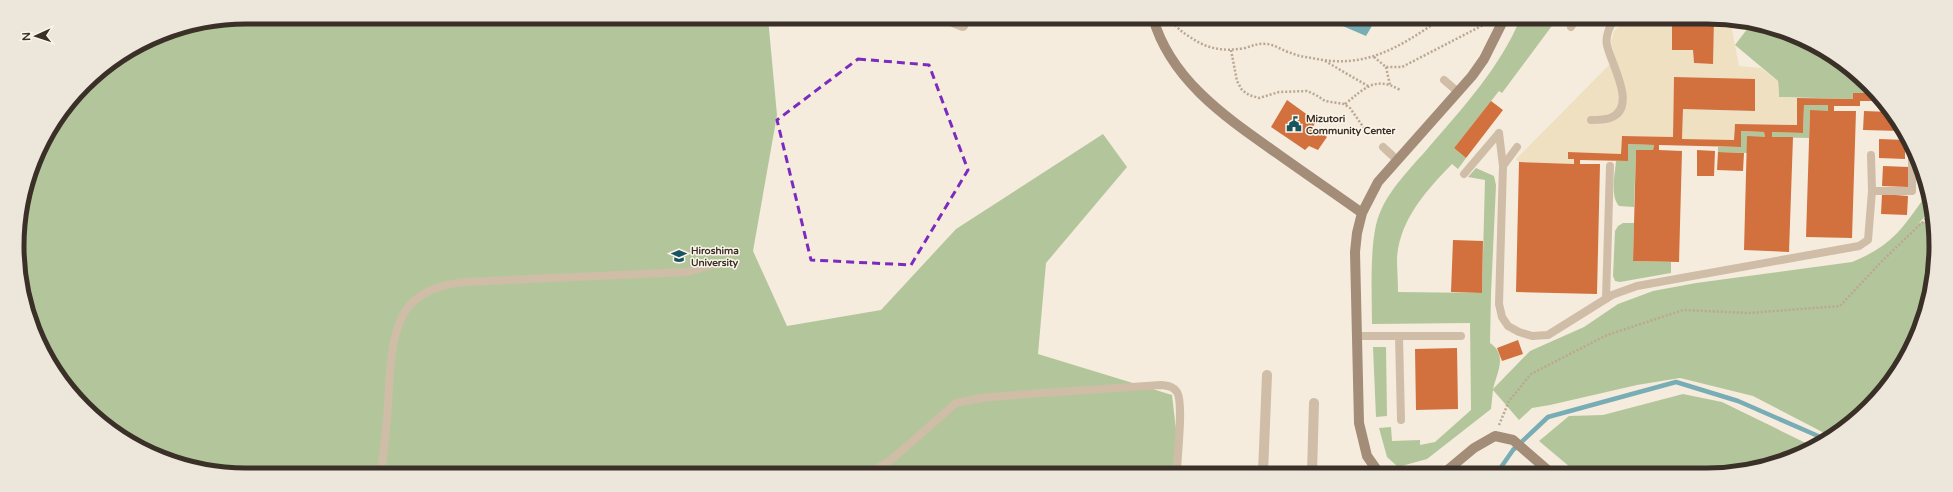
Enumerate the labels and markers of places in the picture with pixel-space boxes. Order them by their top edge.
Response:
place label: Mizutori Community Center [1306,113,1395,137]
public building icon: Mizutori Community Center [1285,115,1303,133]
place label: Hiroshima University [691,245,739,269]
school or university icon: Hiroshima University [670,247,688,265]

